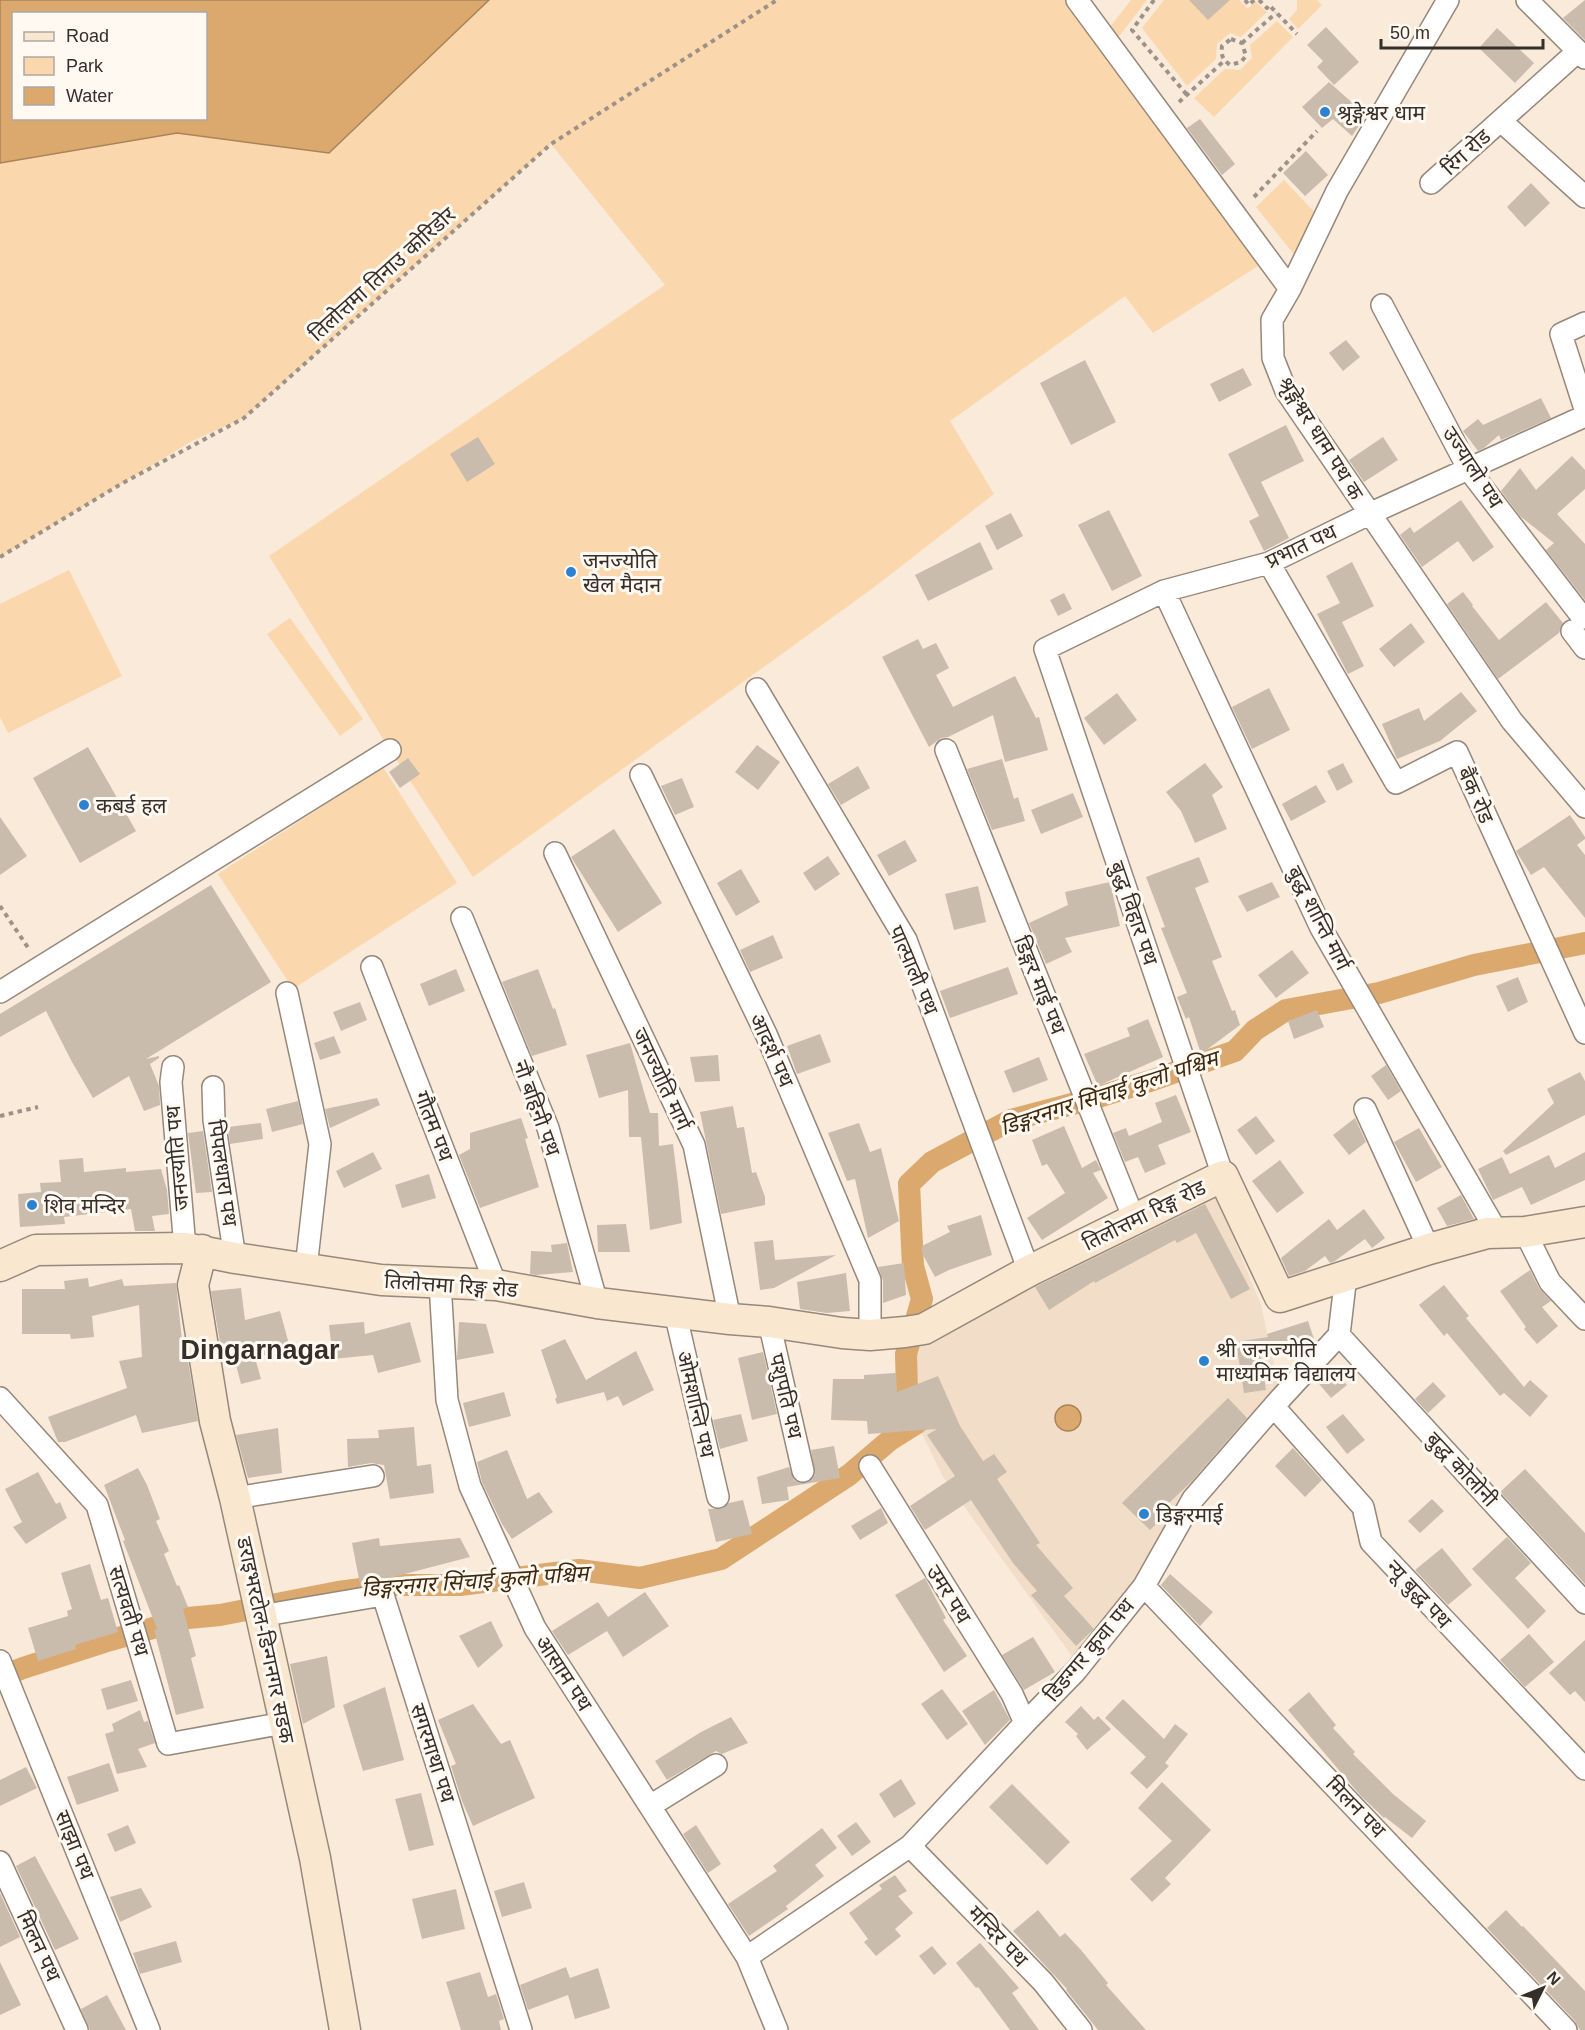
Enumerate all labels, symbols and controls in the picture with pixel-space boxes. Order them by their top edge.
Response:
legend [12,12,207,120]
scale bar [1381,12,1543,50]
text: 50 m [1390,23,1430,43]
text: Road [66,26,109,46]
text: Park [66,56,104,76]
text: Water [66,86,113,106]
place label: श्रृङ्गेश्वर धाम [1337,101,1425,126]
marker: श्रृङ्गेश्वर धाम [1318,105,1332,119]
street label: रिंग रोड [1437,124,1495,180]
street label: तिलोत्तमा तिनाउ कोरिडोर [304,202,460,345]
street label: श्रृङ्गेश्वर धाम पथ क [1272,372,1369,506]
street label: उज्यालो पथ [1438,422,1508,512]
street label: प्रभात पथ [1262,519,1341,572]
place label: जनज्योति खेल मैदान [583,549,661,596]
marker: जनज्योति खेल मैदान [564,565,578,579]
street label: बैंक रोड [1453,763,1499,827]
place label: कबर्ड हल [96,794,167,817]
marker: कबर्ड हल [77,798,91,812]
street label: बुद्ध विहार पथ [1104,858,1163,969]
street label: बुद्ध शान्ति मार्ग [1281,862,1356,976]
street label: पाल्पाली पथ [885,922,943,1019]
street label: डिङ्गर माई पथ [1010,933,1070,1038]
street label: आदर्श पथ [746,1010,799,1091]
street label: जनज्योति मार्ग [628,1024,696,1135]
water label: डिङ्गरनगर सिंचाई कुलो पश्चिम [997,1045,1225,1141]
street label: नौ बहिनी पथ [509,1057,565,1159]
street label: गौतम पथ [410,1088,458,1165]
street label: जनज्योति पथ [161,1104,193,1212]
street label: पिपलधारा पथ [204,1118,242,1228]
street label: तिलोत्तमा रिङ्ग रोड [1079,1175,1210,1255]
place label: शिव मन्दिर [44,1194,126,1217]
marker: शिव मन्दिर [25,1198,39,1212]
street label: तिलोत्तमा रिङ्ग रोड [383,1269,519,1301]
district label: Dingarnagar [180,1335,340,1365]
place label: श्री जनज्योति माध्यमिक विद्यालय [1216,1338,1357,1385]
street label: ओमशान्ति पथ [673,1348,720,1460]
street label: पशुपति पथ [763,1351,807,1442]
marker: श्री जनज्योति माध्यमिक विद्यालय [1197,1354,1211,1368]
street label: बुद्ध कोलोनी [1420,1427,1502,1513]
place label: डिङ्गरमाई [1156,1503,1224,1526]
marker: डिङ्गरमाई [1137,1507,1151,1521]
street label: डराइभरटोल-डिन्गनगर सडक [233,1534,299,1746]
street label: न्यू बुद्ध पथ [1380,1555,1457,1634]
water label: डिङ्गरनगर सिंचाई कुलो पश्चिम [361,1560,593,1602]
street label: उमर पथ [922,1561,976,1628]
street label: सत्यवती पथ [104,1563,154,1659]
street label: डिङग्गर कुवा पथ [1039,1594,1140,1707]
street label: आसाम पथ [531,1631,597,1715]
street label: सगरमाथा पथ [406,1701,460,1806]
street label: मिलन पथ [1322,1772,1391,1842]
street label: साझा पथ [51,1807,99,1883]
street label: मन्दिर पथ [964,1901,1033,1972]
street label: मिलन पथ [13,1907,66,1985]
north arrow [1513,1958,1573,2018]
text: N [1543,1968,1564,1988]

